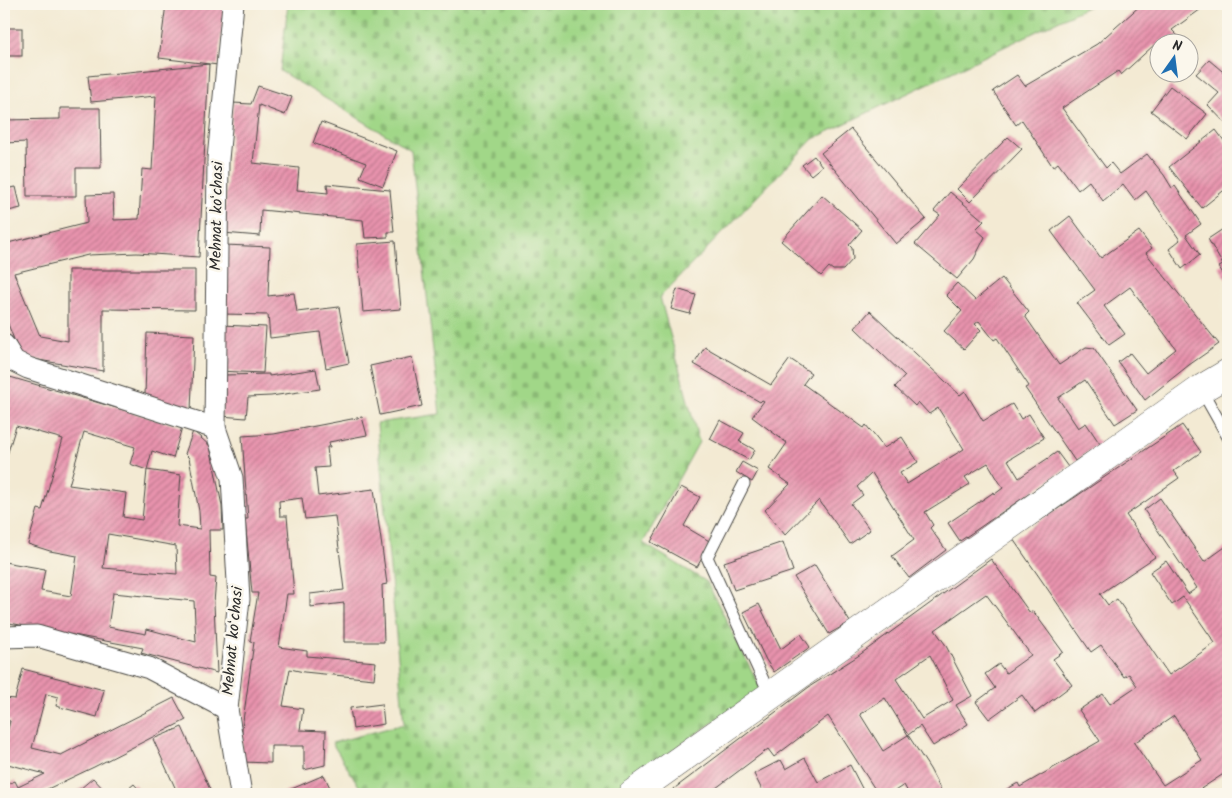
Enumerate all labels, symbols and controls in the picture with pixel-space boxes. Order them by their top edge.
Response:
north arrow [1150,32,1200,82]
text: N [1170,35,1184,58]
street label: Mehnat koʻchasi [204,160,230,271]
street label: Mehnat koʻchasi [216,584,250,696]

